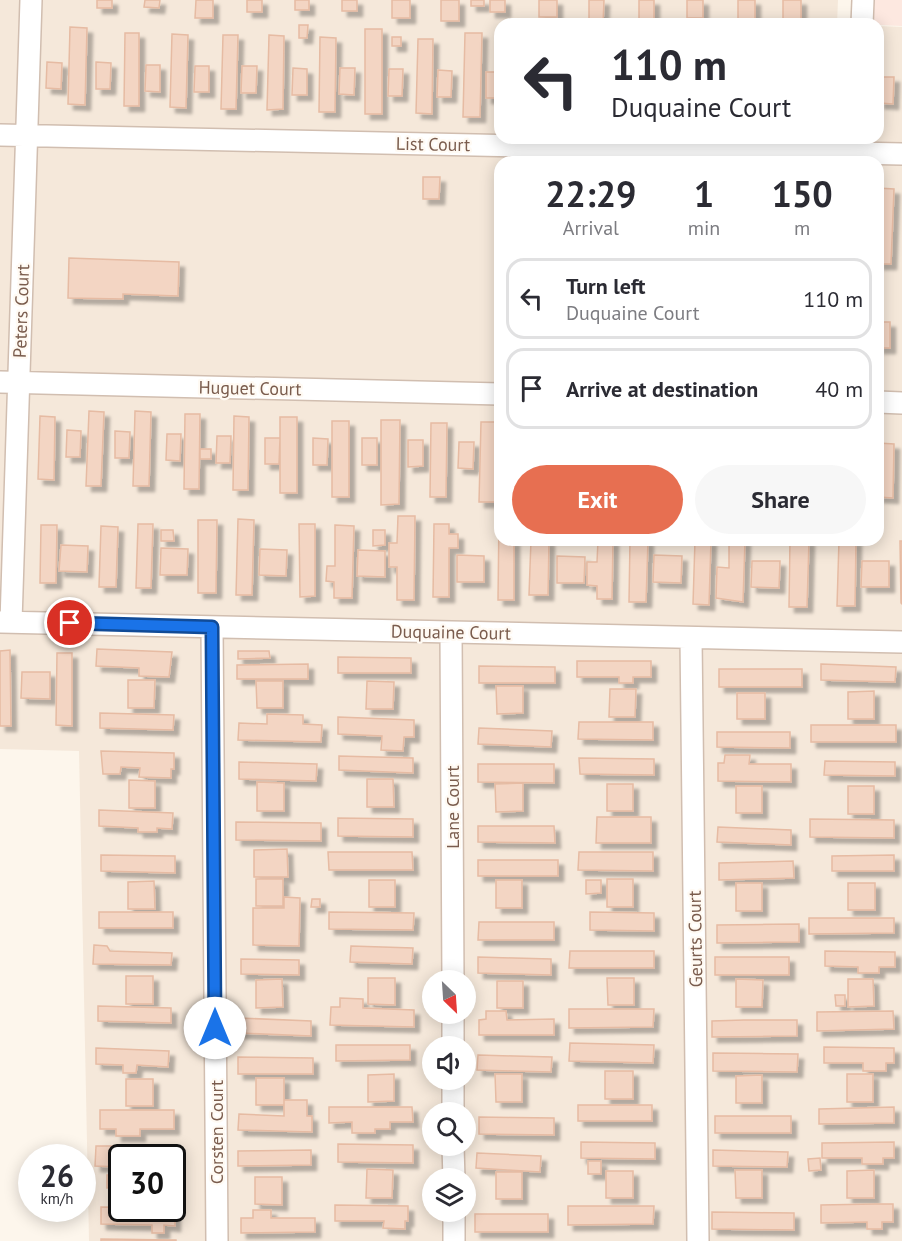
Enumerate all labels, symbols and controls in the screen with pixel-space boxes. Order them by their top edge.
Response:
text: 110 m [611,37,727,92]
icon: left [512,42,590,120]
text: Duquaine Court [611,90,791,124]
street label: List Court [396,132,470,156]
text: 22:29 [545,170,637,217]
text: 1 [694,170,714,217]
text: 150 [772,170,833,217]
text: Arrival [563,215,619,241]
text: min [688,215,720,241]
text: m [794,215,810,241]
street label: Peters Court [8,264,34,358]
text: Turn left [566,272,646,300]
icon: left [515,282,548,315]
text: 110 m [803,285,863,313]
text: Duquaine Court [566,300,700,326]
icon: arrive [515,372,548,405]
text: Arrive at destination [566,375,758,403]
text: 40 m [815,375,863,403]
street label: Huguet Court [198,376,302,400]
button: Exit [512,465,683,534]
button: Share [695,465,866,534]
pin [44,597,95,648]
icon: arrive [53,606,86,639]
street label: Duquaine Court [391,619,511,645]
street label: Lane Court [441,765,464,849]
street label: Geurts Court [683,890,707,988]
north arrow [422,970,476,1024]
map controls [422,970,476,1222]
position arrow [183,996,247,1060]
button: sound [422,1036,476,1090]
street label: Corsten Court [205,1080,228,1184]
button: search [422,1102,476,1156]
speed limit sign: 30 [108,1144,186,1222]
text: 26 [40,1156,74,1195]
button: layers [422,1168,476,1222]
text: km/h [41,1189,73,1208]

